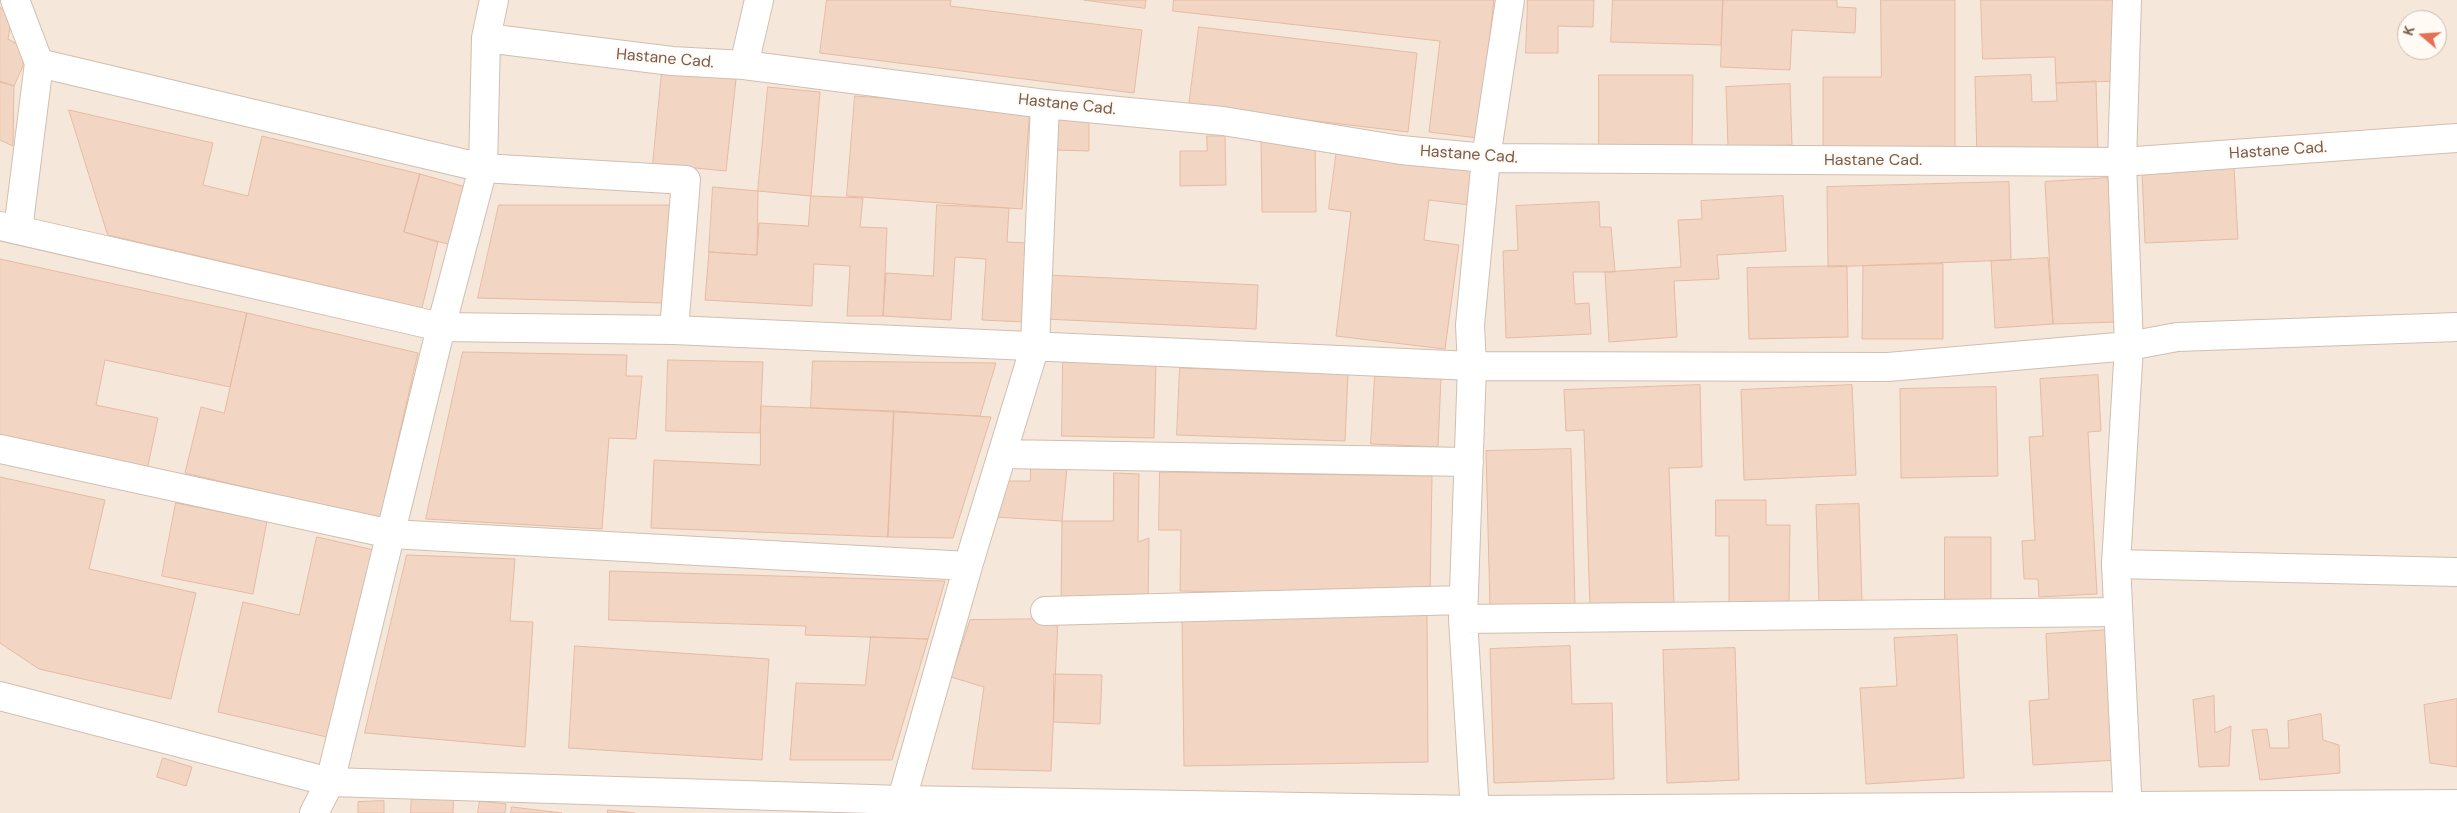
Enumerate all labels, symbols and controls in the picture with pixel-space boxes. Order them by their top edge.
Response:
north arrow [2397,10,2447,60]
text: K [2399,24,2419,38]
street label: Hastane Cad. [615,45,715,73]
street label: Hastane Cad. [1017,90,1117,120]
street label: Hastane Cad. [2228,138,2328,164]
street label: Hastane Cad. [1419,142,1519,168]
street label: Hastane Cad. [1824,151,1922,171]

